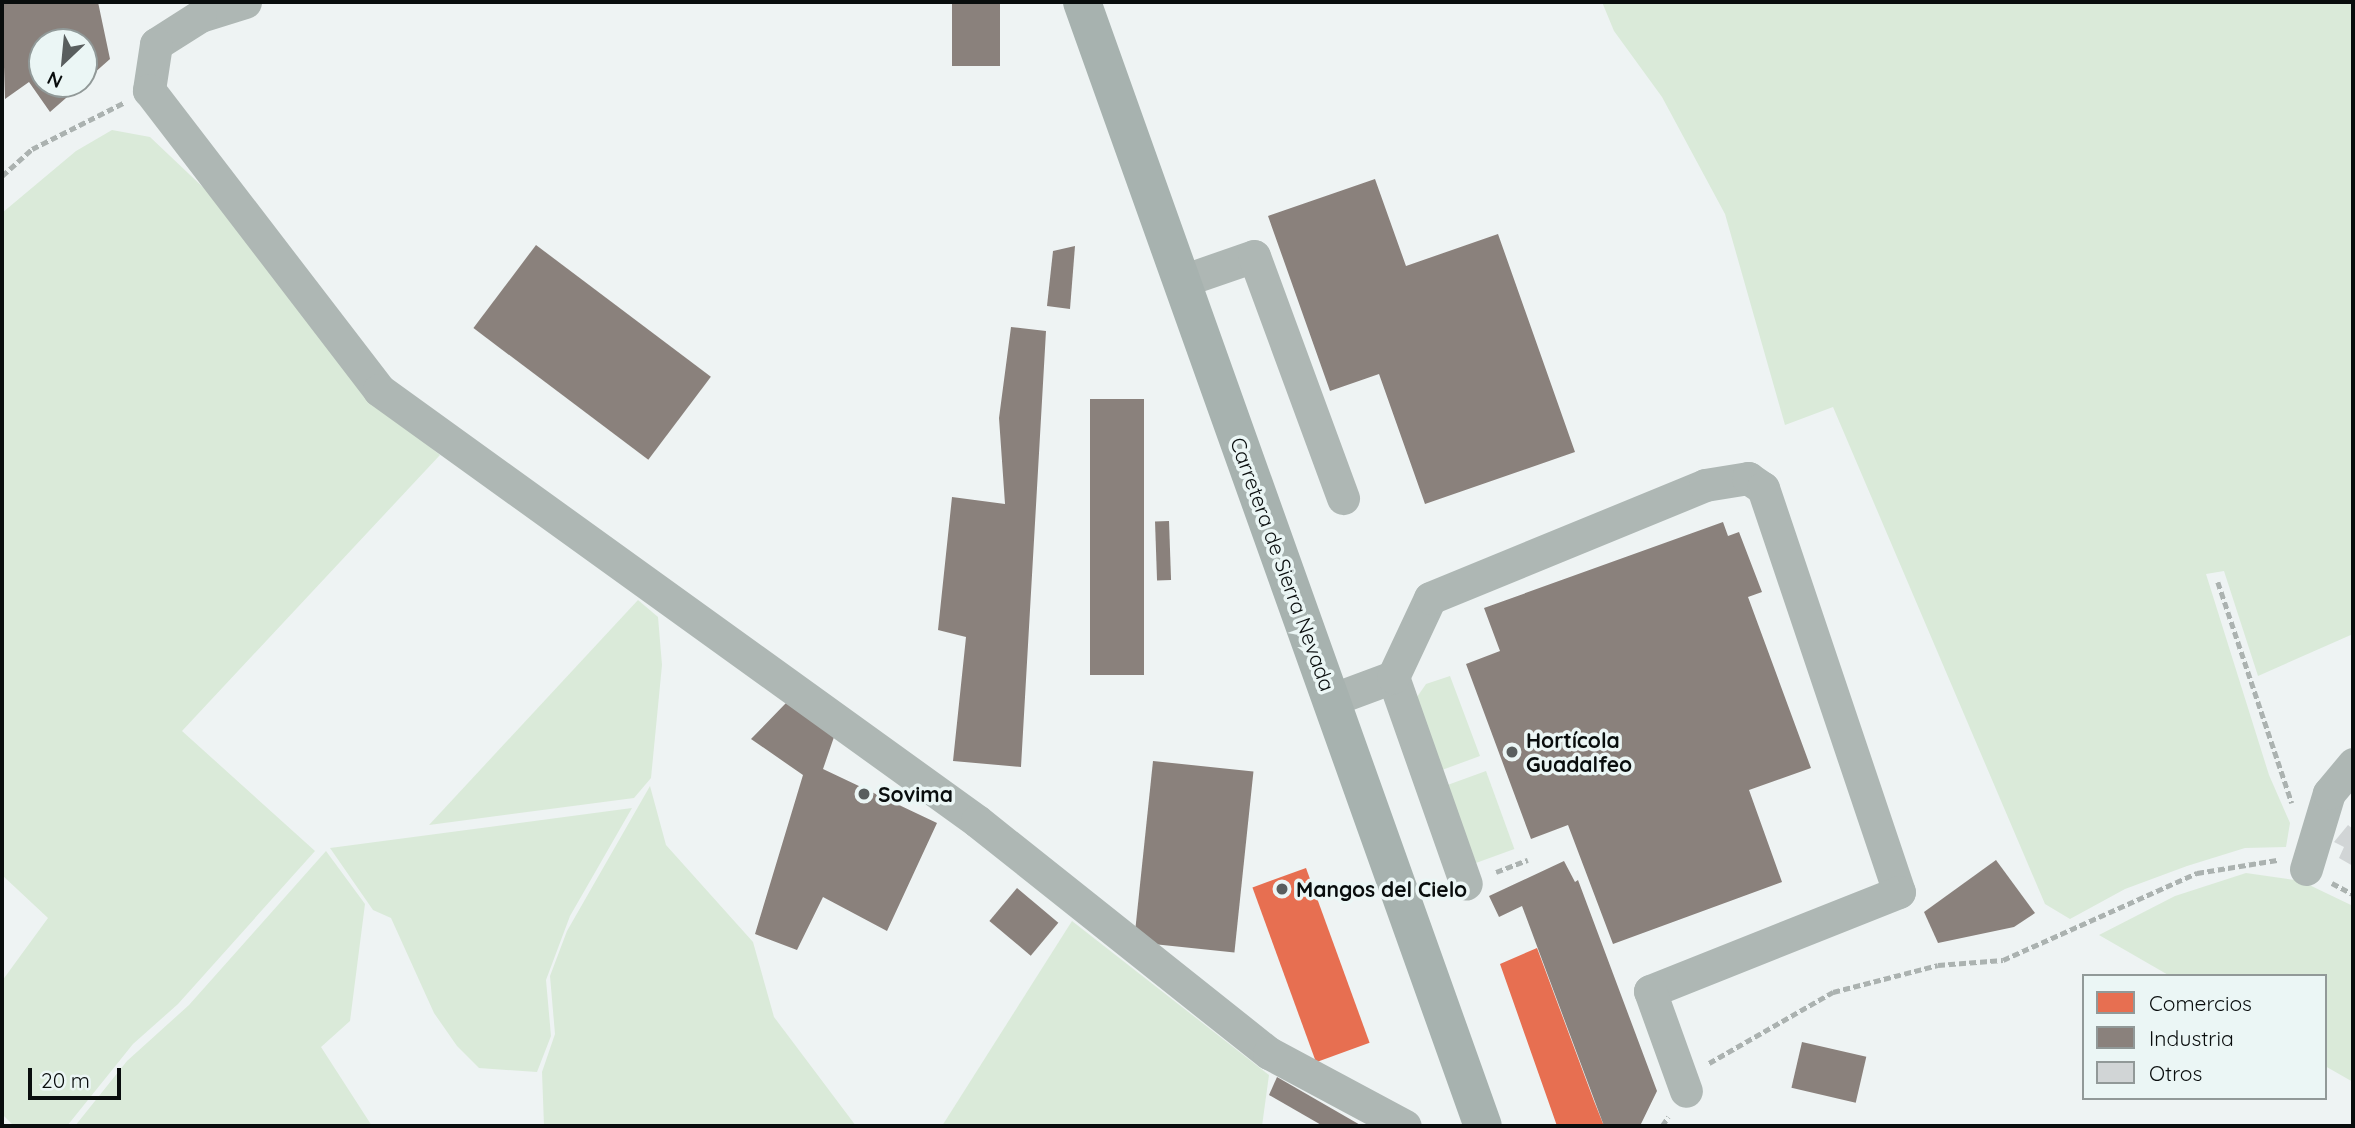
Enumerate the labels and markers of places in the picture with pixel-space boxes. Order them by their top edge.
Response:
place label: Hortícola Guadalfeo [1526,727,1632,777]
marker: Hortícola Guadalfeo [1504,744,1520,760]
place label: Sovima [878,781,953,807]
marker: Sovima [856,786,872,802]
place label: Mangos del Cielo [1296,876,1467,902]
marker: Mangos del Cielo [1274,881,1290,897]

